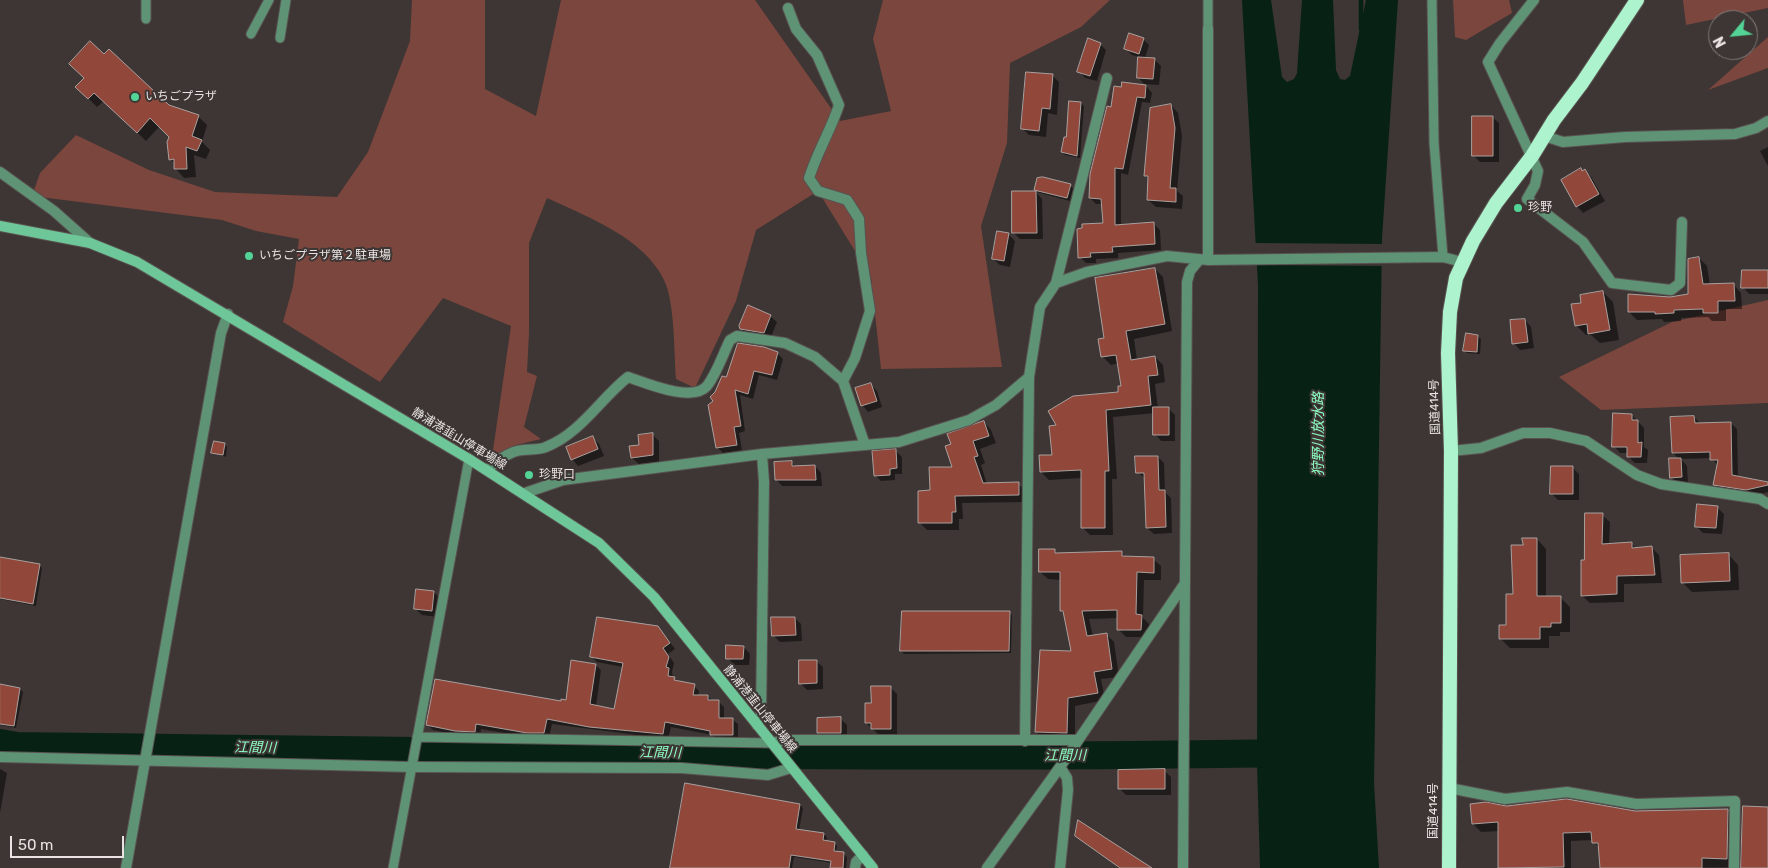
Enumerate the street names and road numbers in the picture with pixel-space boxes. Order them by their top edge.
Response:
street label: 国道414号 [1427,379,1443,435]
street label: 静浦港韮山停車場線 [409,405,509,473]
street label: 静浦港韮山停車場線 [720,663,800,755]
street label: 国道414号 [1427,783,1441,839]

